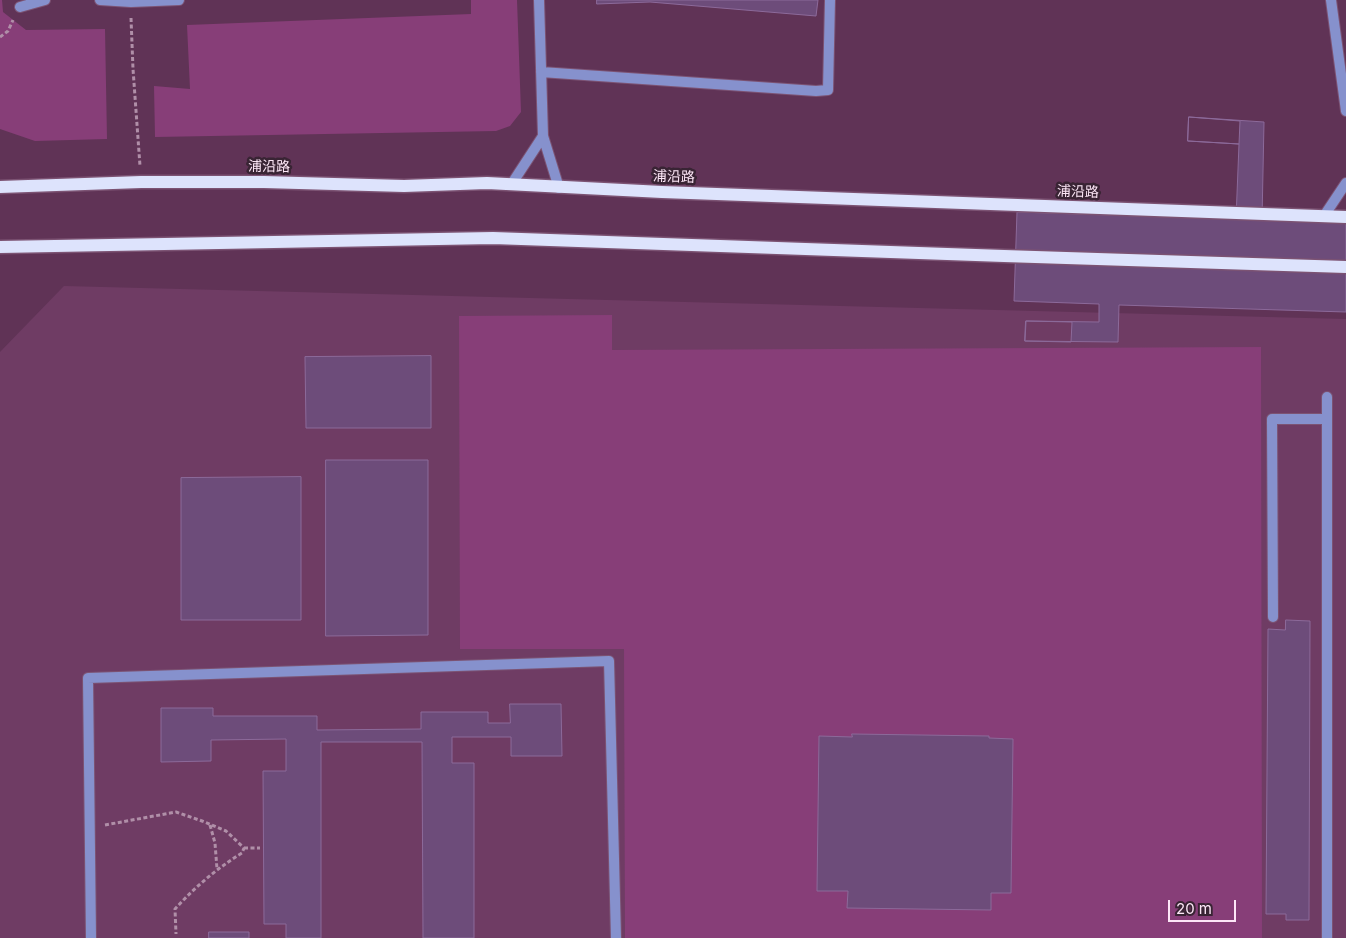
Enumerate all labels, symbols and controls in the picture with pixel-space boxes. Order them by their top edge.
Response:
street label: 浦沿路 [248,158,290,176]
street label: 浦沿路 [653,168,695,186]
street label: 浦沿路 [1057,183,1099,201]
scale bar [1171,890,1238,922]
text: 20 m [1176,899,1212,918]

